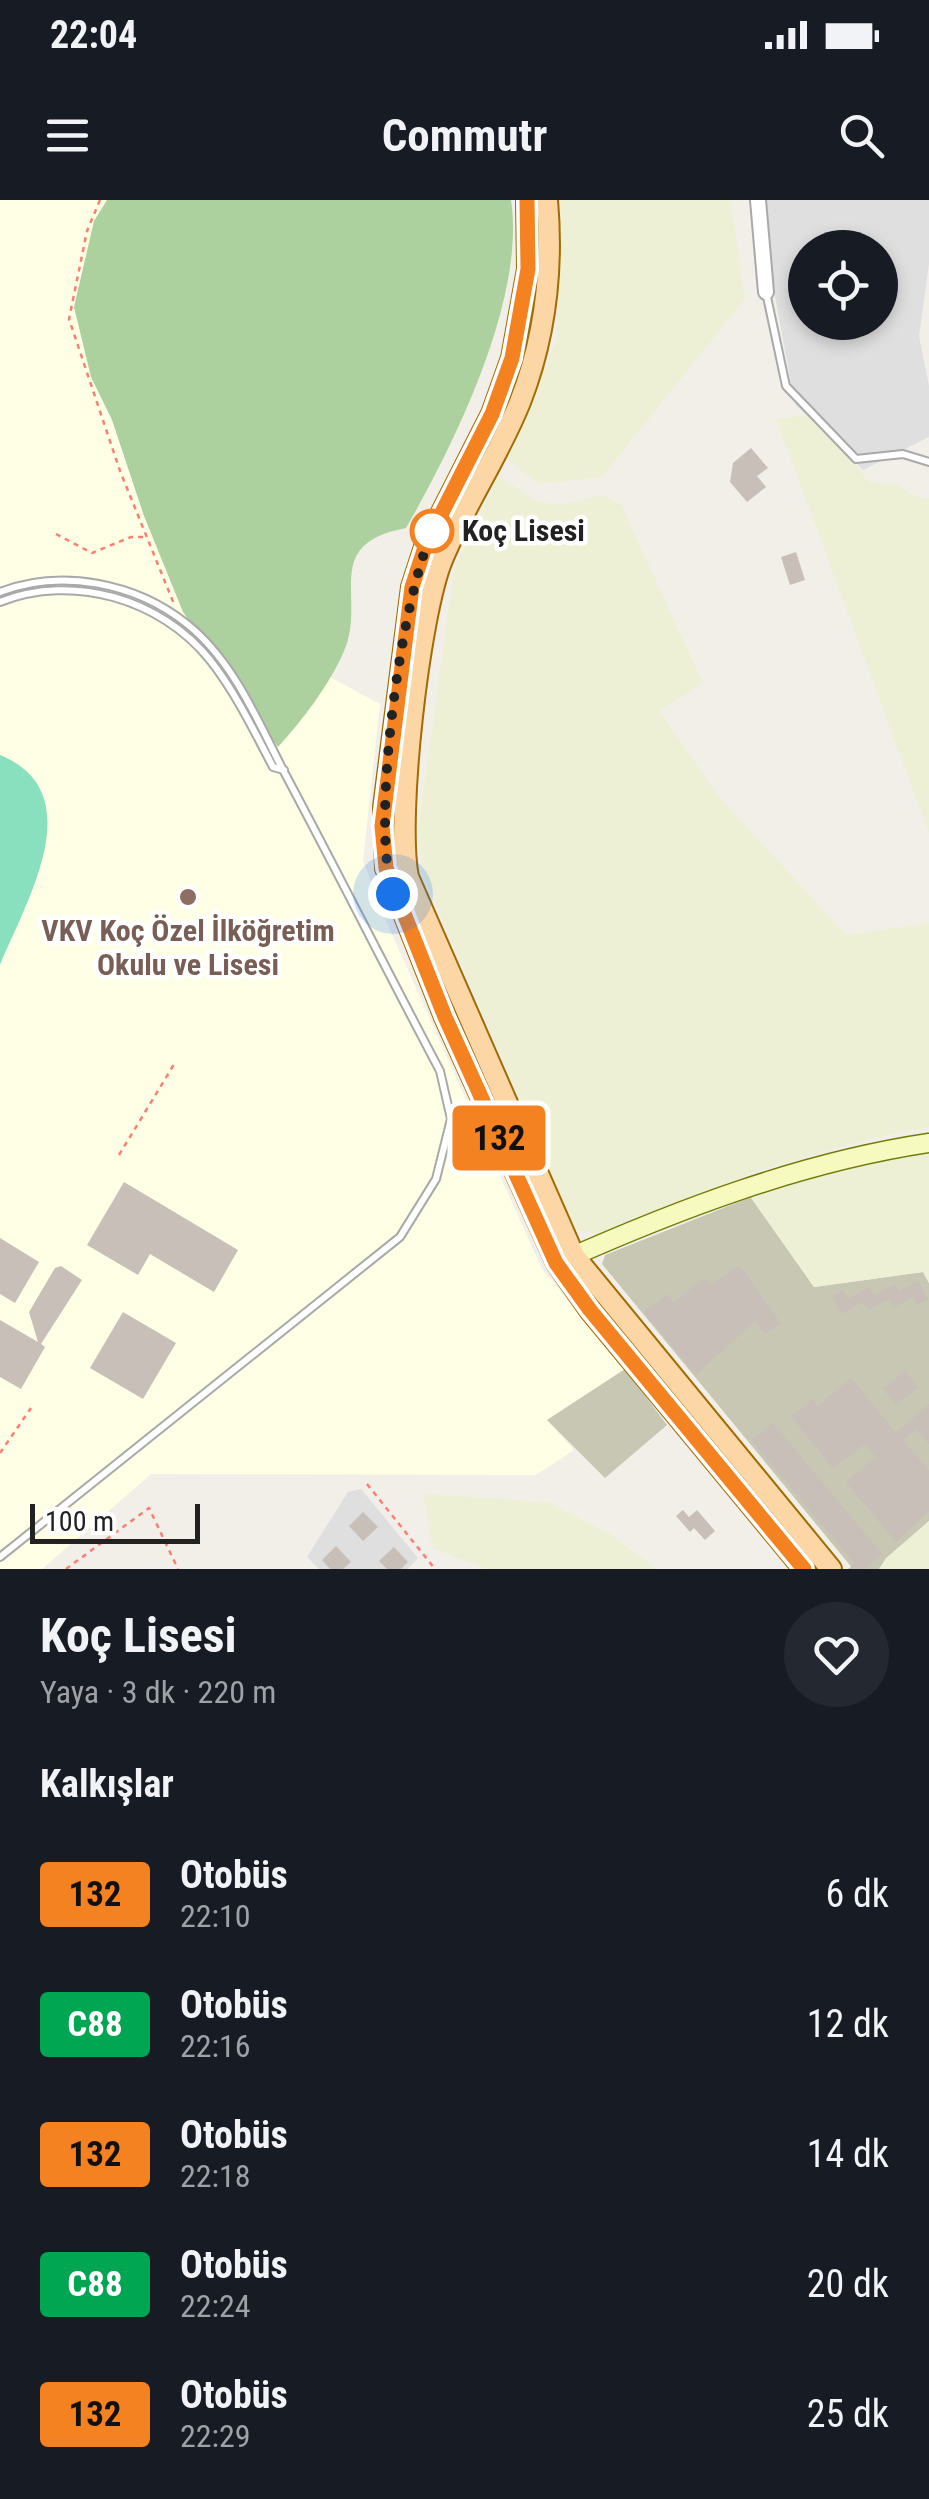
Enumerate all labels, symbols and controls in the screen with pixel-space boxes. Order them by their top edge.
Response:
text: 22:04 [50,13,137,57]
icon: menu [40,108,95,163]
icon: search [834,108,889,163]
text: Commutr [382,109,547,162]
map controls [788,230,898,340]
button: locate [788,230,898,340]
marker: Koç Lisesi [411,510,453,552]
place label: Koç Lisesi [462,513,585,548]
your location [368,869,418,919]
marker: VKV Koç Özel İlköğretim Okulu ve Lisesi [177,886,199,908]
place label: VKV Koç Özel İlköğretim Okulu ve Lisesi [41,913,335,982]
line badge: 132 [442,1106,556,1170]
text: 132 [472,1118,526,1159]
scale bar [30,1499,200,1544]
text: 100 m [45,1505,114,1538]
button: heart [784,1602,889,1707]
text: Koç Lisesi [40,1607,237,1664]
text: Yaya · 3 dk · 220 m [40,1673,276,1711]
text: Kalkışlar [40,1762,174,1806]
text: Otobüs [180,1853,288,1897]
text: 6 dk [826,1872,889,1916]
text: 132 [68,1874,122,1915]
text: 22:10 [180,1897,251,1935]
text: Otobüs [180,1983,288,2027]
text: 12 dk [807,2002,889,2046]
text: C88 [67,2004,123,2045]
text: 22:16 [180,2027,251,2065]
text: Otobüs [180,2113,288,2157]
text: 14 dk [807,2132,889,2176]
text: 132 [68,2134,122,2175]
text: 22:18 [180,2157,251,2195]
text: Otobüs [180,2243,288,2287]
text: 20 dk [807,2262,889,2306]
text: C88 [67,2264,123,2305]
text: 22:24 [180,2287,251,2325]
text: Otobüs [180,2373,288,2417]
text: 25 dk [807,2392,889,2436]
text: 132 [68,2394,122,2435]
text: 22:29 [180,2417,251,2455]

